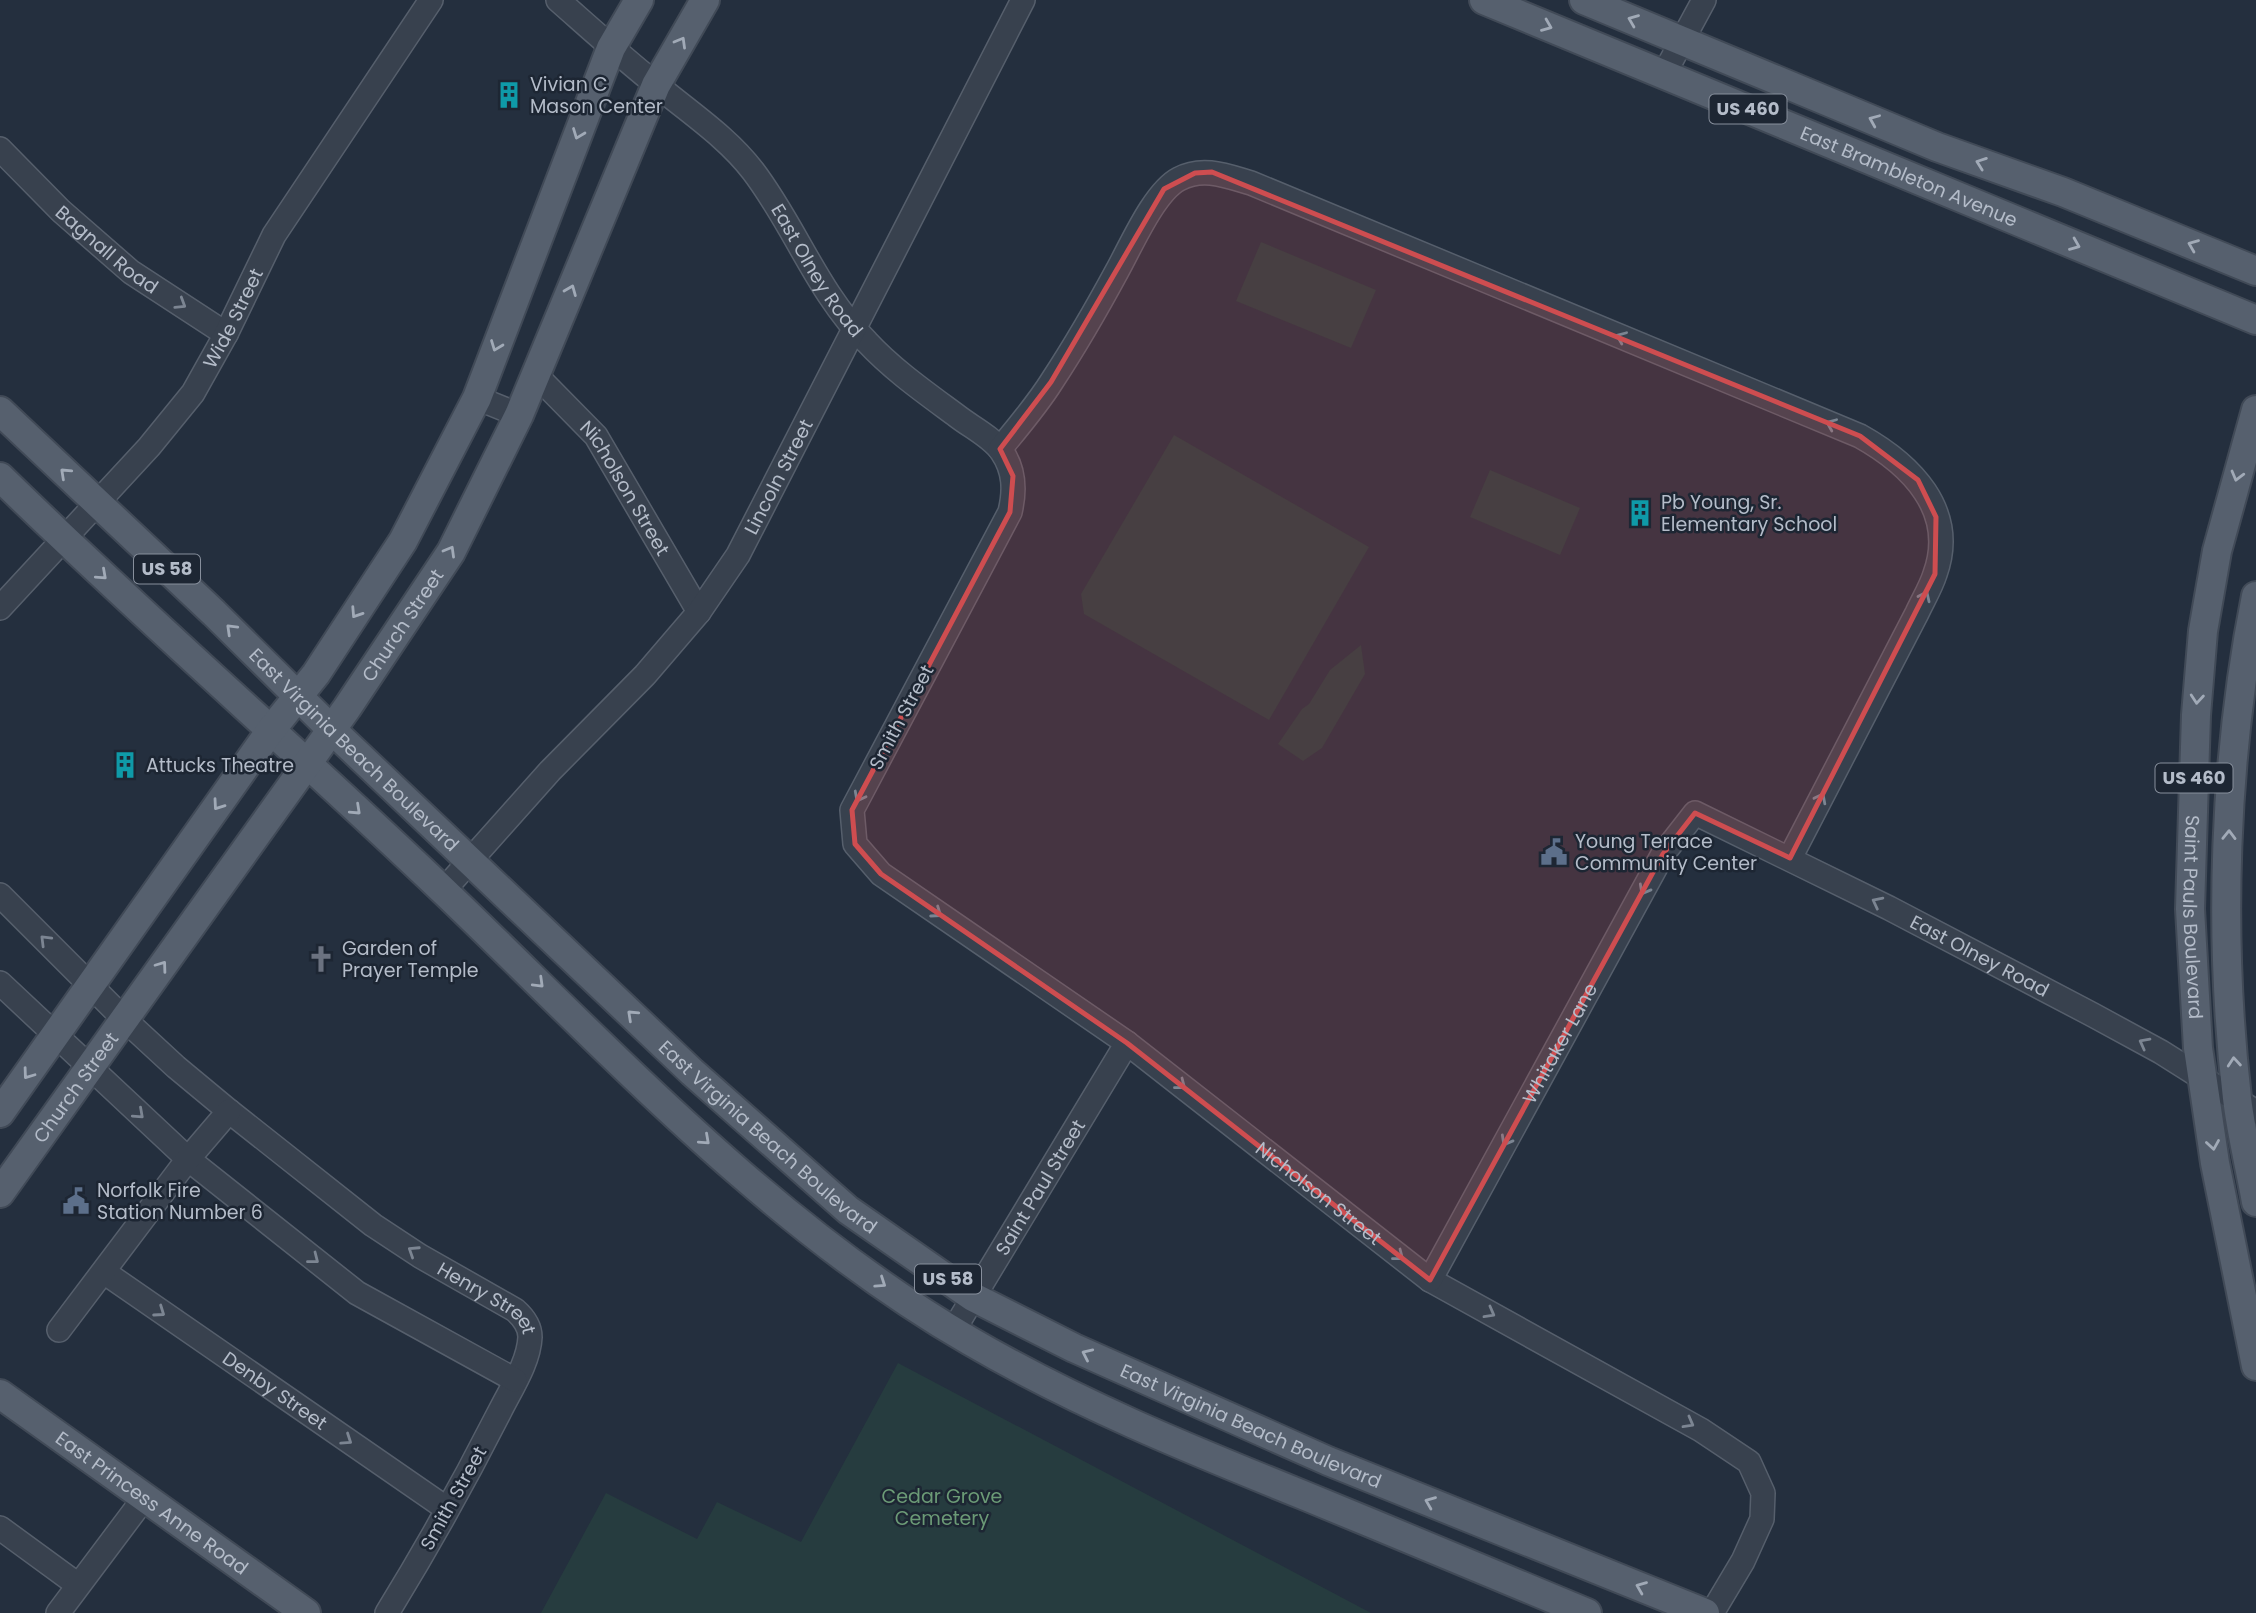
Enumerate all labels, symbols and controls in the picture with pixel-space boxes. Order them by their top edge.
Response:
one-way arrow [1627,15,1639,29]
one-way arrow [1540,18,1553,32]
one-way arrow [672,37,685,50]
place label: Vivian C Mason Center [530,71,663,120]
building icon: Vivian C Mason Center [494,80,524,110]
road number: US 460 [1710,94,1786,124]
one-way arrow [1868,115,1880,129]
street label: East Brambleton Avenue [1796,120,2021,234]
one-way arrow [573,128,587,140]
one-way arrow [1975,157,1987,171]
street label: Bagnall Road [49,199,164,300]
street label: East Olney Road [764,199,869,343]
one-way arrow [2068,236,2080,250]
one-way arrow [2187,240,2199,254]
street label: Wide Street [197,264,270,373]
one-way arrow [563,284,577,297]
one-way arrow [174,296,187,309]
one-way arrow [1616,331,1628,345]
one-way arrow [491,340,505,352]
street label: Nicholson Street [574,414,676,561]
street label: Lincoln Street [738,414,820,539]
one-way arrow [1826,418,1838,432]
one-way arrow [61,468,74,481]
one-way arrow [2231,470,2245,482]
place label: Pb Young, Sr. Elementary School [1661,489,1837,538]
building icon: Pb Young, Sr. Elementary School [1625,498,1655,528]
one-way arrow [442,545,455,558]
road number: US 58 [134,554,200,584]
street label: Church Street [355,563,450,687]
one-way arrow [94,567,107,580]
one-way arrow [1917,590,1931,603]
one-way arrow [351,606,364,619]
one-way arrow [226,625,239,638]
street label: East Virginia Beach Boulevard [243,642,465,858]
street label: Smith Street [862,660,940,774]
one-way arrow [2190,694,2205,705]
building icon: Attucks Theatre [110,750,140,780]
place label: Attucks Theatre [146,752,294,779]
road number: US 460 [2156,764,2232,792]
one-way arrow [854,790,867,802]
one-way arrow [1812,792,1826,805]
one-way arrow [214,797,226,810]
one-way arrow [348,802,361,815]
street label: Saint Pauls Boulevard [2176,814,2209,1020]
place label: Young Terrace Community Center [1575,828,1757,877]
one-way arrow [2221,829,2237,840]
public building icon: Young Terrace Community Center [1539,837,1569,867]
one-way arrow [1639,882,1652,895]
one-way arrow [1872,897,1884,911]
one-way arrow [929,905,942,917]
street label: East Olney Road [1905,908,2054,1004]
one-way arrow [41,935,54,948]
place label: Garden of Prayer Temple [342,935,479,984]
church icon: Garden of Prayer Temple [306,944,336,974]
one-way arrow [154,961,166,974]
one-way arrow [531,975,544,988]
street label: Whitaker Lane [1516,978,1604,1109]
one-way arrow [627,1011,640,1024]
street label: Church Street [27,1027,125,1149]
street label: East Virginia Beach Boulevard [652,1034,883,1240]
one-way arrow [2138,1037,2151,1051]
one-way arrow [2227,1056,2242,1067]
one-way arrow [23,1066,36,1079]
one-way arrow [1173,1077,1185,1090]
one-way arrow [131,1106,144,1119]
street label: Saint Paul Street [989,1114,1092,1260]
one-way arrow [697,1131,710,1144]
one-way arrow [1501,1133,1514,1146]
street label: Nicholson Street [1250,1136,1387,1251]
one-way arrow [2205,1139,2220,1151]
place label: Norfolk Fire Station Number 6 [97,1177,263,1226]
public building icon: Norfolk Fire Station Number 6 [61,1186,91,1216]
one-way arrow [408,1247,421,1260]
one-way arrow [1391,1247,1403,1260]
one-way arrow [307,1251,319,1264]
street label: Henry Street [432,1256,543,1337]
road number: US 58 [915,1264,981,1294]
one-way arrow [873,1275,886,1288]
one-way arrow [152,1304,165,1316]
one-way arrow [1482,1305,1495,1318]
street label: Denby Street [217,1345,333,1436]
one-way arrow [1082,1348,1094,1362]
street label: East Virginia Beach Boulevard [1116,1357,1385,1495]
one-way arrow [1681,1415,1694,1428]
street label: East Princess Anne Road [50,1425,254,1582]
one-way arrow [340,1432,353,1445]
street label: Smith Street [414,1441,493,1555]
park label: Cedar Grove Cemetery [882,1483,1002,1532]
one-way arrow [1425,1497,1437,1511]
one-way arrow [1636,1582,1648,1596]

